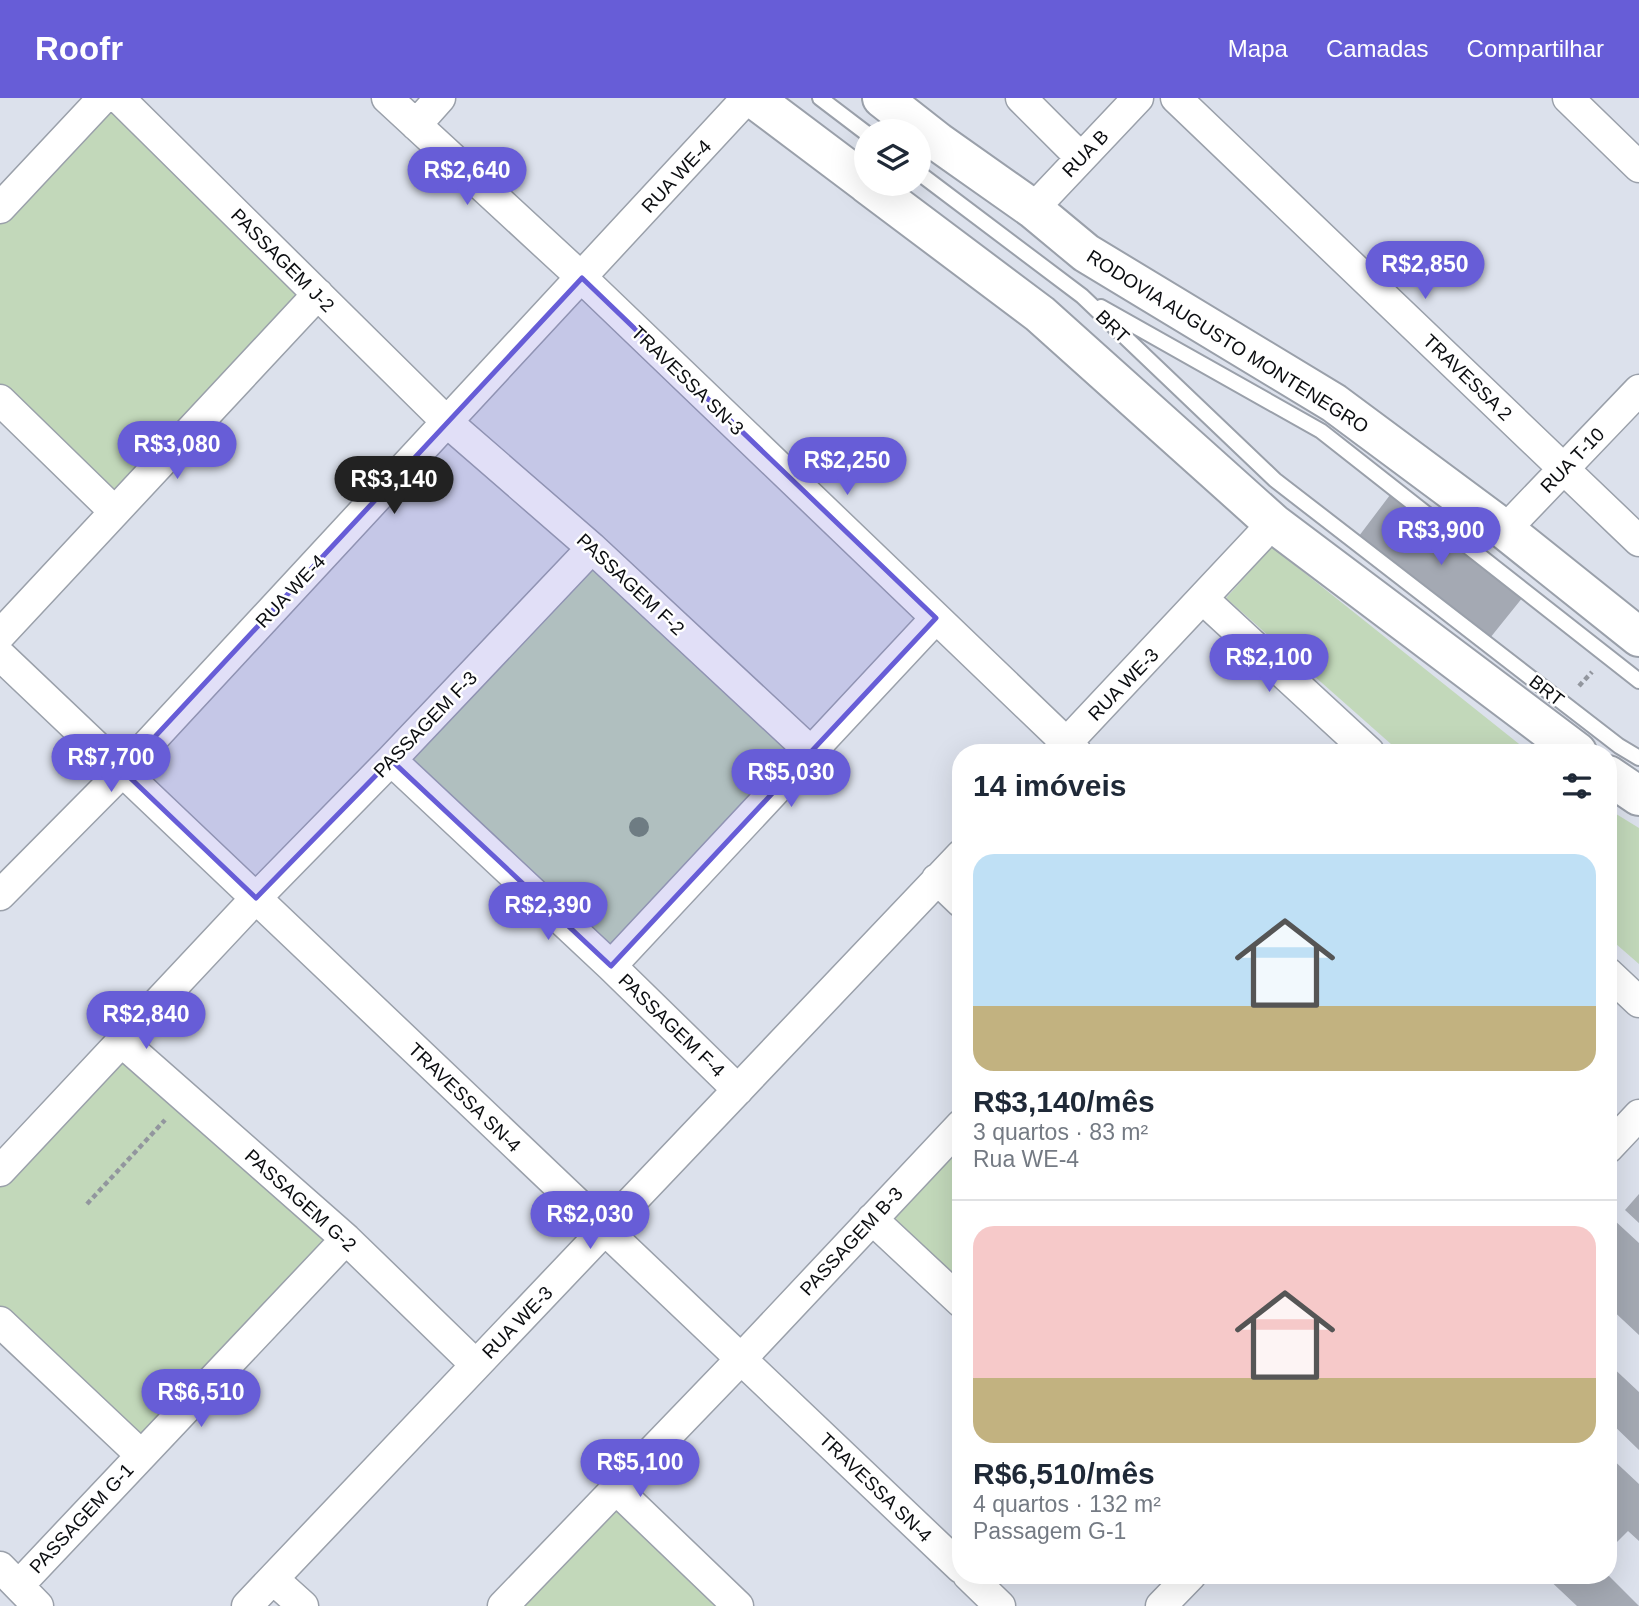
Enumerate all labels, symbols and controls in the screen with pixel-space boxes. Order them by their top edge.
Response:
text: Roofr [35,30,123,67]
text: Mapa [1228,35,1288,62]
text: Camadas [1326,35,1429,62]
text: Compartilhar [1467,35,1604,62]
map controls [854,119,931,196]
button: layers [854,119,931,196]
street label: RUA B [1058,126,1113,181]
street label: RUA WE-4 [637,135,716,217]
pin: R$2,640 [402,148,532,207]
text: R$2,640 [424,157,510,183]
street label: PASSAGEM J-2 [227,205,338,316]
pin: R$2,850 [1360,242,1490,301]
street label: RODOVIA AUGUSTO MONTENEGRO [1083,246,1372,437]
text: R$2,850 [1382,251,1468,277]
street label: BRT [1092,306,1134,347]
street label: TRAVESSA SN-3 [627,322,748,439]
street label: TRAVESSA 2 [1419,330,1516,425]
pin: R$3,080 [112,422,242,481]
street label: RUA T-10 [1536,424,1608,497]
text: R$3,080 [134,431,220,457]
pin: R$2,250 [782,438,912,497]
text: R$2,250 [804,447,890,473]
pin: R$3,140 [329,456,459,516]
text: R$3,140 [351,466,437,492]
pin: R$3,900 [1376,508,1506,567]
text: R$3,900 [1398,517,1484,543]
street label: PASSAGEM F-2 [573,529,689,639]
street label: RUA WE-4 [251,550,330,632]
pin: R$2,100 [1204,634,1334,694]
street label: RUA WE-3 [1084,644,1163,725]
text: R$2,100 [1226,644,1312,670]
street label: PASSAGEM F-3 [370,667,481,782]
street label: BRT [1525,671,1568,710]
pin: R$7,700 [46,734,176,794]
text: R$7,700 [68,744,154,770]
pin: R$5,030 [726,750,856,809]
text: R$5,030 [748,759,834,785]
icon: filters [1558,767,1596,805]
text: 14 imóveis [973,769,1126,802]
pin: R$2,390 [483,882,613,942]
text: R$2,390 [505,892,591,918]
icon: home [1222,900,1348,1026]
street label: PASSAGEM F-4 [614,970,729,1081]
pin: R$2,840 [81,992,211,1051]
text: R$2,840 [103,1001,189,1027]
street label: TRAVESSA SN-4 [404,1039,525,1156]
text: R$3,140/mês [973,1085,1155,1118]
text: 3 quartos · 83 m² [973,1119,1148,1145]
street label: PASSAGEM G-2 [241,1145,361,1256]
text: Rua WE-4 [973,1146,1079,1172]
street label: PASSAGEM B-3 [796,1183,907,1300]
pin: R$2,030 [525,1192,655,1251]
text: R$2,030 [547,1201,633,1227]
icon: home [1222,1272,1348,1398]
street label: RUA WE-3 [478,1282,557,1363]
pin: R$6,510 [136,1370,266,1429]
text: R$6,510 [158,1379,244,1405]
street label: TRAVESSA SN-4 [815,1429,936,1546]
pin: R$5,100 [575,1440,705,1499]
text: R$5,100 [597,1449,683,1475]
text: R$6,510/mês [973,1457,1155,1490]
street label: PASSAGEM G-1 [25,1459,138,1577]
text: 4 quartos · 132 m² [973,1491,1161,1517]
text: Passagem G-1 [973,1518,1126,1544]

